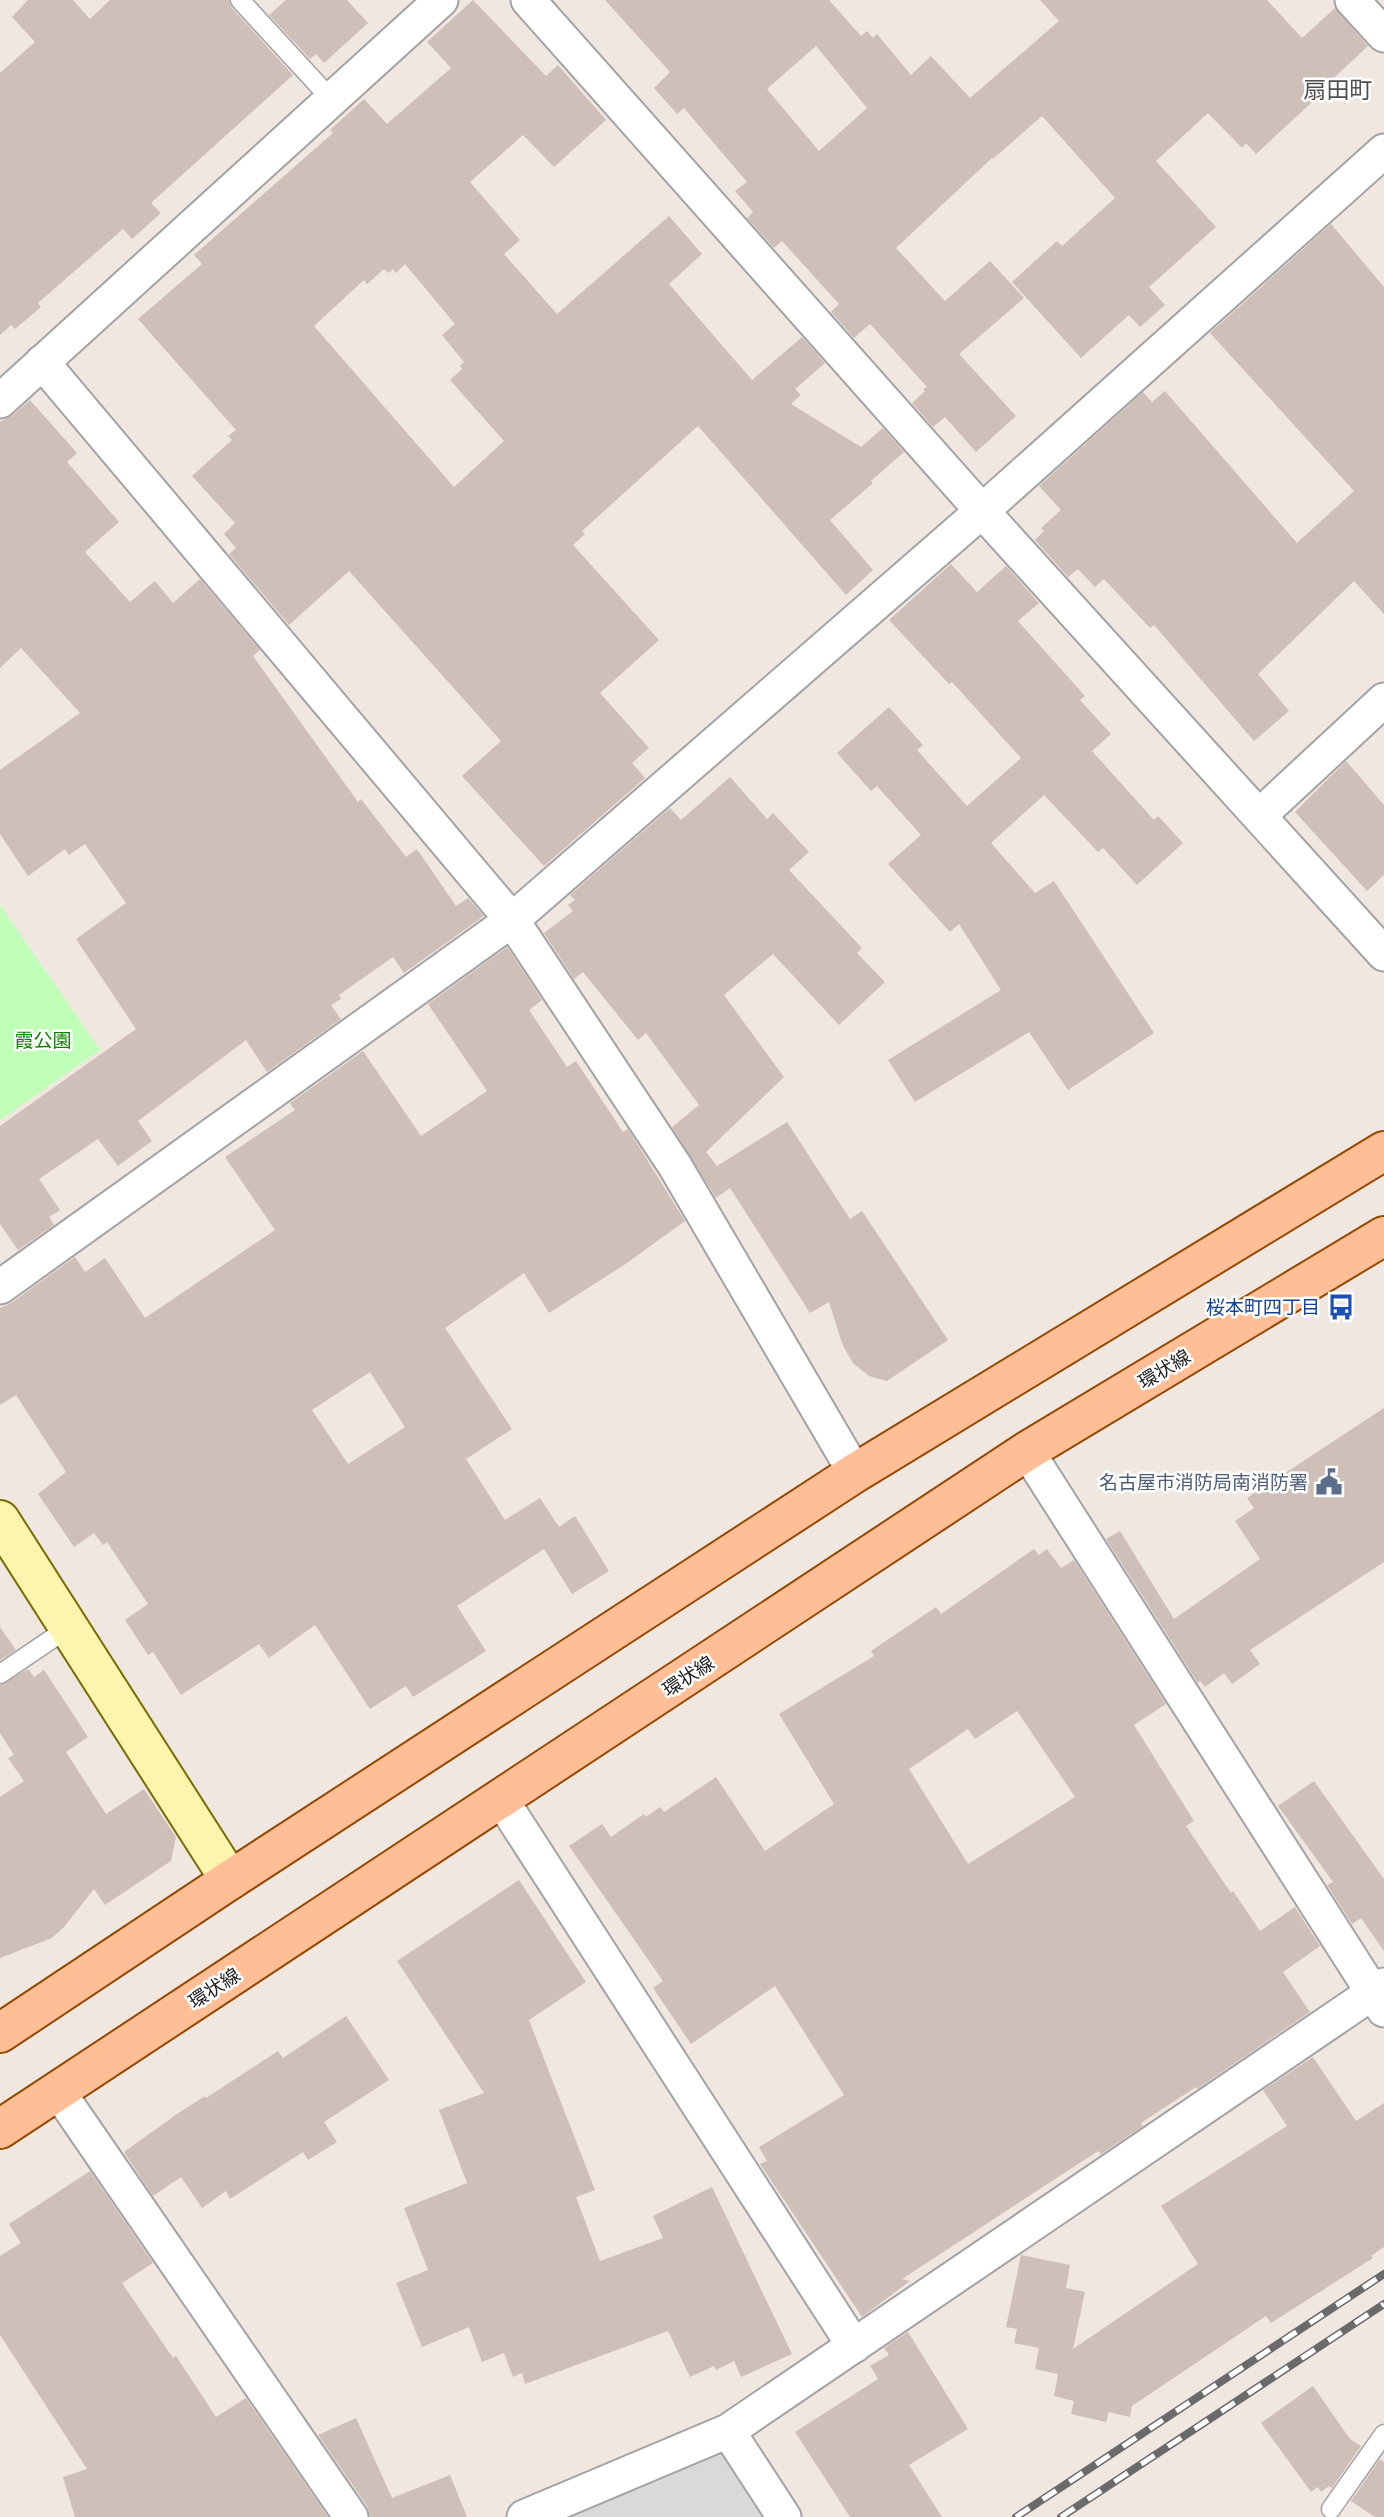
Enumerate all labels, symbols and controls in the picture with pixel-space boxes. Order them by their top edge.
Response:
district label: 扇田町 [1304,77,1373,102]
park label: 霞公園 [14,1029,72,1051]
bus stop icon: 桜本町四丁目 [1326,1292,1356,1322]
place label: 桜本町四丁目 [1206,1296,1320,1318]
street label: 環状線 [1134,1345,1194,1393]
public building icon: 名古屋市消防局南消防署 [1314,1467,1344,1497]
place label: 名古屋市消防局南消防署 [1099,1471,1308,1493]
street label: 環状線 [658,1651,718,1701]
street label: 環状線 [184,1963,244,2013]

